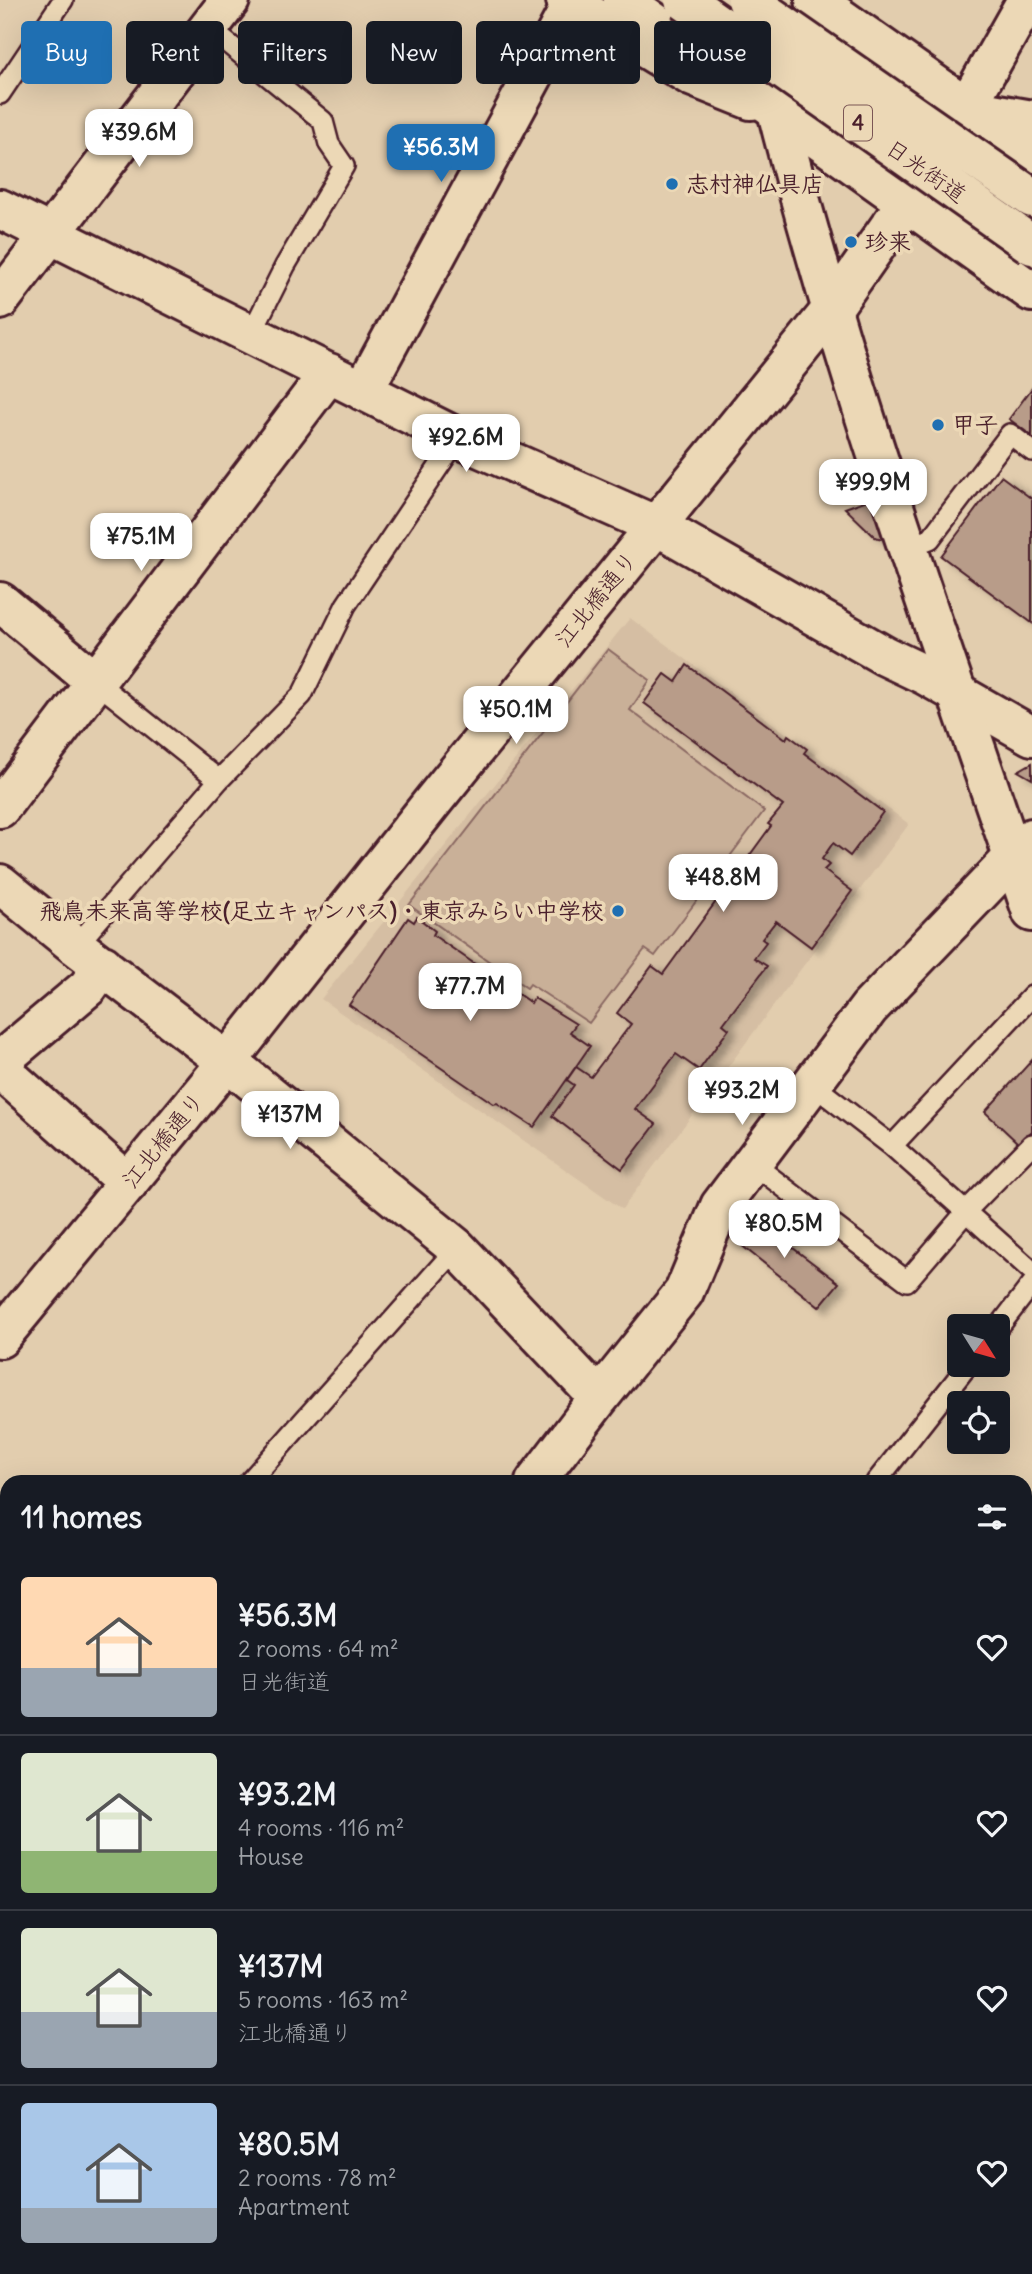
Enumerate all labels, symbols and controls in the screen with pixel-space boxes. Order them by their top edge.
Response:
chip: Buy [21,21,112,84]
chip: Rent [126,21,224,84]
chip: Filters [238,21,352,84]
chip: New [366,21,462,84]
chip: Apartment [476,21,640,84]
chip: House [654,21,771,84]
road number: 4 [844,106,872,140]
pin: ¥39.6M [82,110,196,169]
text: ¥39.6M [101,117,177,146]
pin: ¥56.3M [384,124,498,184]
text: ¥56.3M [403,132,479,161]
street label: 日光街道 [880,132,972,209]
place label: 志村神仏具店 [686,169,824,198]
marker: 志村神仏具店 [664,176,680,192]
place label: 珍来 [865,227,911,256]
marker: 珍来 [843,234,859,250]
place label: 甲子 [952,410,998,439]
pin: ¥92.6M [409,414,523,474]
marker: 甲子 [930,417,946,433]
text: ¥92.6M [428,422,504,451]
pin: ¥99.9M [816,460,930,519]
text: ¥99.9M [835,467,911,496]
pin: ¥75.1M [84,514,198,573]
text: ¥75.1M [106,521,176,550]
street label: 江北橋通り [548,545,643,652]
pin: ¥50.1M [459,686,573,746]
text: ¥50.1M [479,694,553,723]
pin: ¥48.8M [666,855,780,914]
text: ¥48.8M [685,862,761,891]
place label: 飛鳥未来高等学校(足立キャンパス)・東京みらい中学校 [39,896,604,925]
marker: 飛鳥未来高等学校(足立キャンパス)・東京みらい中学校 [610,903,626,919]
pin: ¥77.7M [413,964,527,1023]
text: ¥77.7M [435,971,505,1000]
pin: ¥93.2M [685,1068,799,1127]
text: ¥93.2M [704,1075,780,1104]
street label: 江北橋通り [115,1086,210,1193]
pin: ¥137M [241,1092,339,1151]
text: ¥137M [257,1099,323,1128]
pin: ¥80.5M [727,1200,841,1260]
text: ¥80.5M [745,1208,823,1237]
north arrow [947,1314,1010,1377]
map controls [947,1314,1010,1454]
button: locate [947,1391,1010,1454]
text: 11 homes [21,1498,142,1536]
icon: filters [973,1498,1011,1536]
text: ¥56.3M [238,1596,338,1634]
icon: home [77,1605,161,1689]
icon: heart [973,1628,1011,1666]
text: 2 rooms · 64 m² [238,1634,399,1663]
text: 日光街道 [238,1667,330,1696]
text: ¥93.2M [238,1775,337,1813]
icon: home [77,1781,161,1865]
icon: heart [973,1804,1011,1842]
text: 4 rooms · 116 m² [238,1813,404,1842]
text: House [238,1842,304,1871]
text: ¥137M [238,1947,324,1985]
icon: home [77,1956,161,2040]
icon: heart [973,1979,1011,2017]
text: 5 rooms · 163 m² [238,1985,408,2014]
text: 江北橋通り [238,2018,353,2047]
text: ¥80.5M [238,2125,340,2163]
icon: home [77,2131,161,2215]
icon: heart [973,2154,1011,2192]
text: 2 rooms · 78 m² [238,2163,397,2192]
text: Apartment [238,2192,350,2221]

